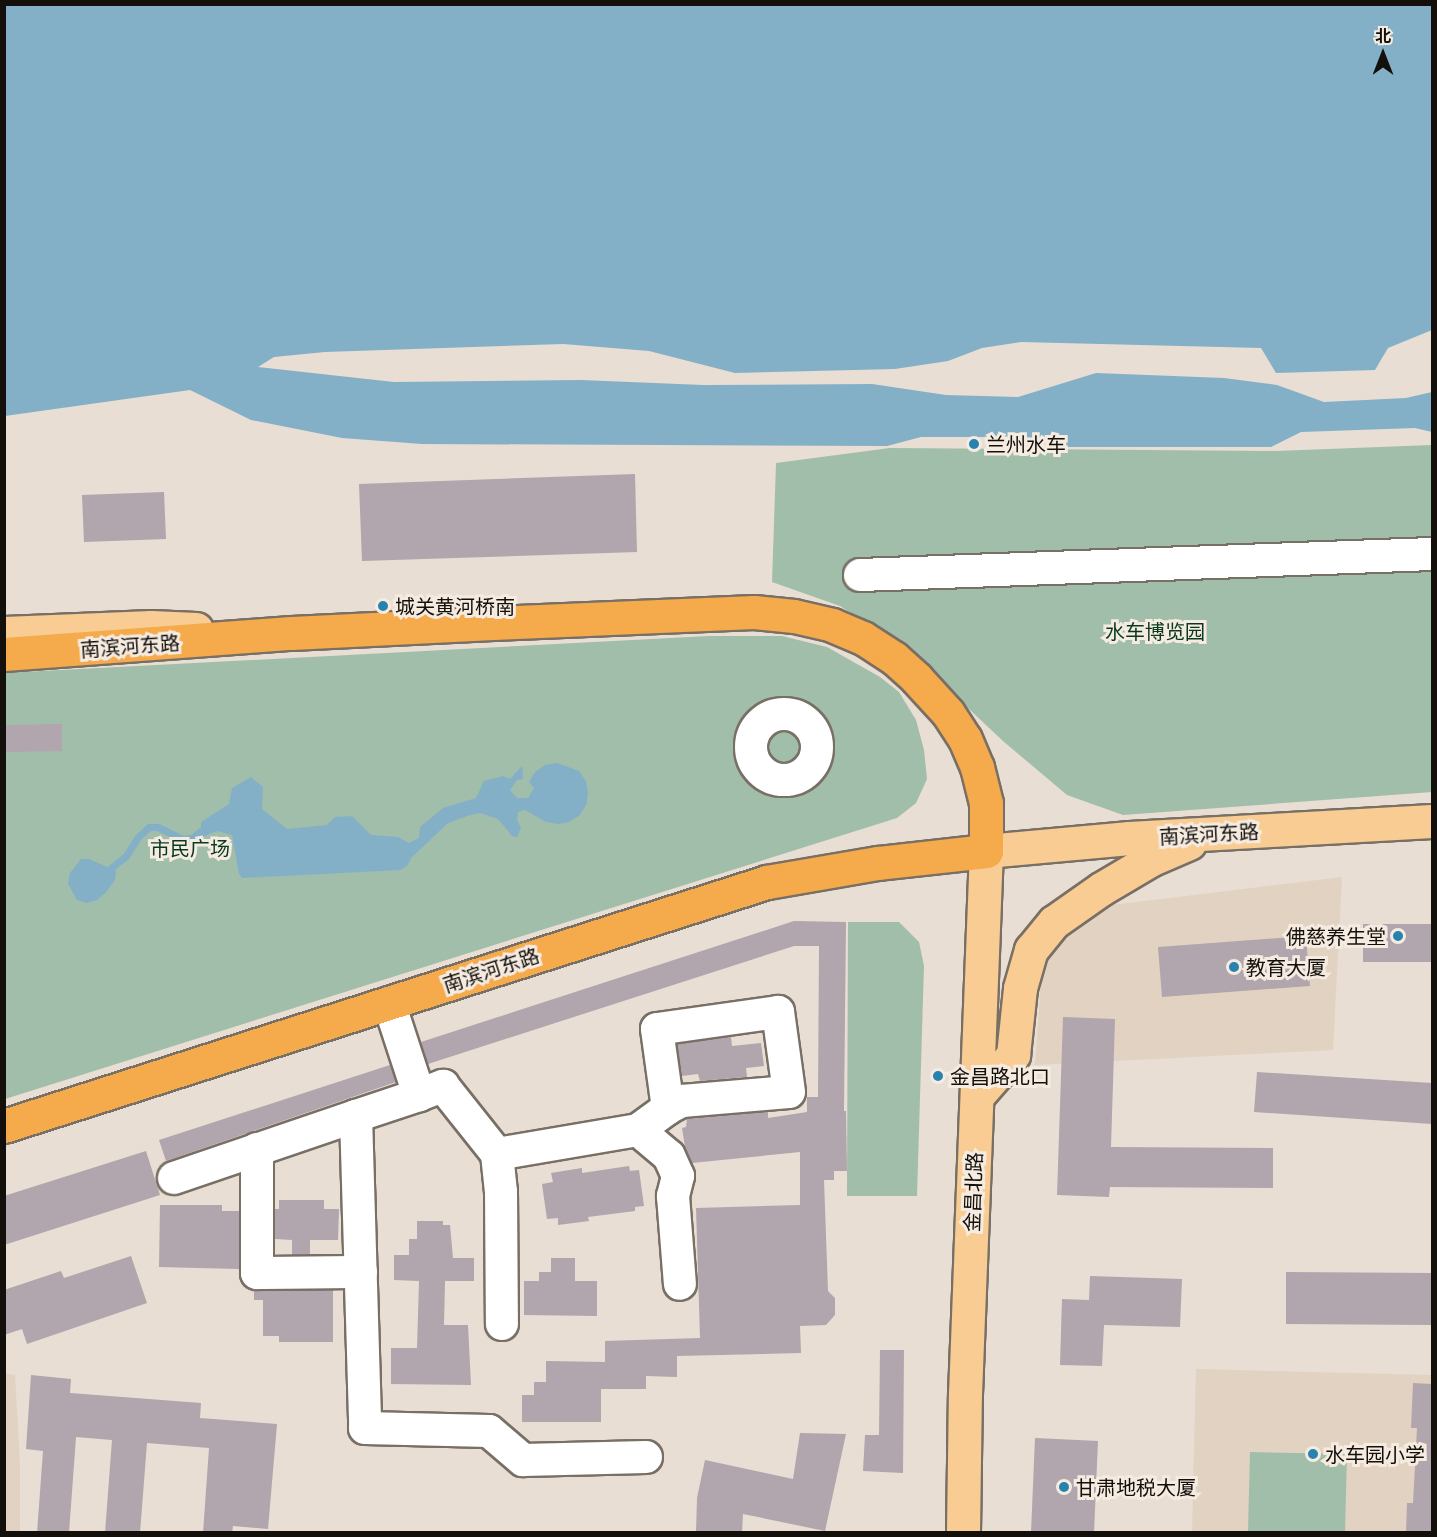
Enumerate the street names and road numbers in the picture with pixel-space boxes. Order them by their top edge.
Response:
street label: 南滨河东路 [79,631,181,661]
street label: 南滨河东路 [1158,819,1260,849]
street label: 南滨河东路 [440,943,542,997]
street label: 金昌北路 [960,1152,986,1232]

